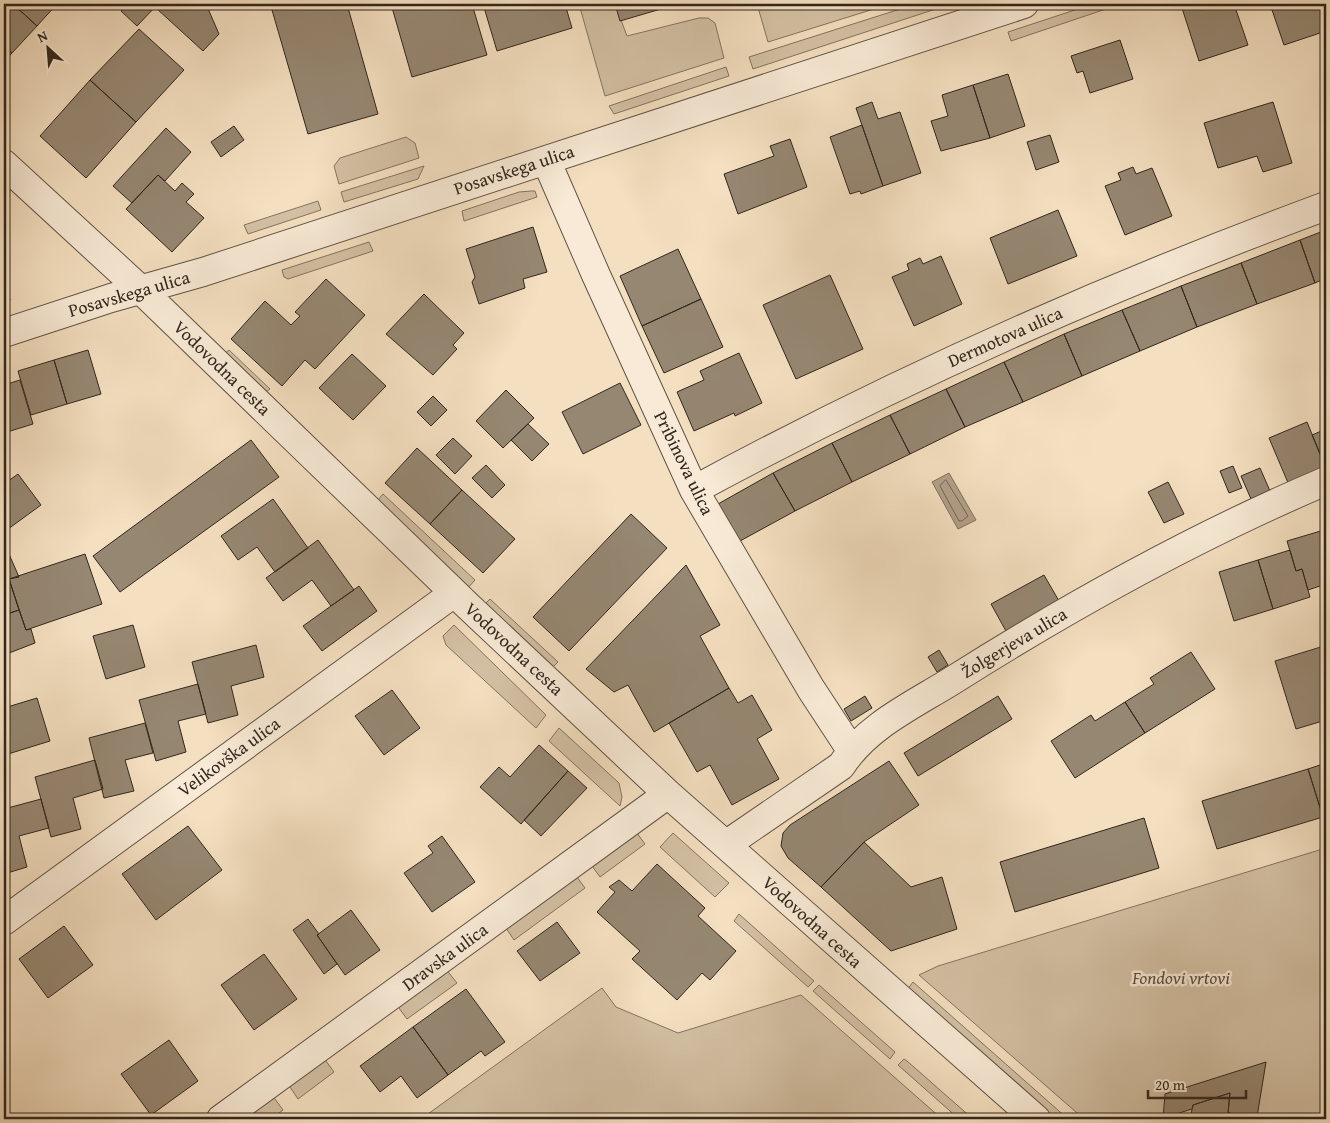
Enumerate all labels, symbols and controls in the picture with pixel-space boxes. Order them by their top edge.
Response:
north arrow [22,22,72,72]
text: N [34,25,51,47]
street label: Posavskega ulica [450,137,578,202]
street label: Posavskega ulica [65,263,193,324]
street label: Dermotova ulica [943,299,1067,374]
street label: Vodovodna cesta [167,314,278,422]
street label: Pribinova ulica [648,406,722,520]
street label: Vodovodna cesta [459,596,570,702]
street label: Žolgerjeva ulica [956,600,1072,685]
street label: Velikovška ulica [172,710,286,803]
street label: Vodovodna cesta [756,869,869,974]
street label: Dravska ulica [396,916,494,997]
park label: Fondovi vrtovi [1131,964,1230,991]
scale bar [1148,1068,1245,1100]
text: 20 m [1155,1074,1186,1095]

